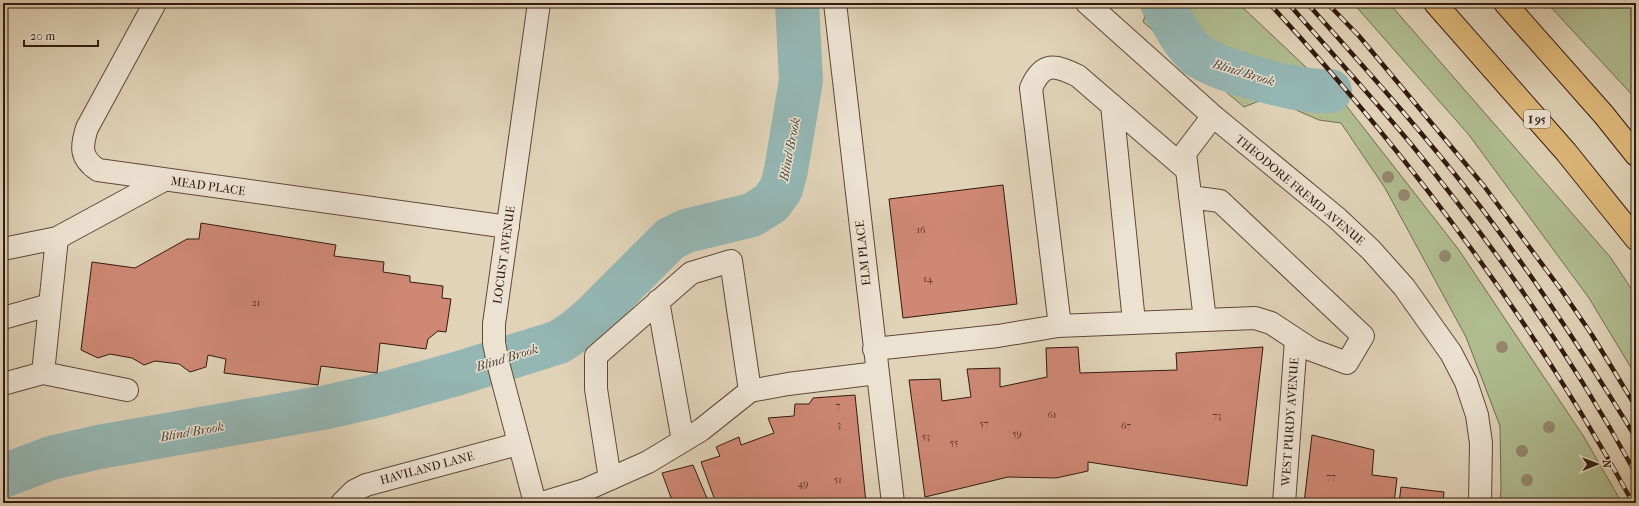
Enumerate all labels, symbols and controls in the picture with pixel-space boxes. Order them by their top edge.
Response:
scale bar [24,22,98,48]
text: 20 m [30,29,55,43]
water label: Blind Brook [1210,56,1277,89]
road number: I 95 [1524,110,1550,128]
water label: Blind Brook [776,116,803,183]
street label: THEODORE FREMD AVENUE [1232,132,1368,248]
street label: MEAD PLACE [170,174,246,198]
street label: LOCUST AVENUE [490,205,518,305]
street label: ELM PLACE [853,220,873,286]
house number: 16 [917,224,926,236]
house number: 14 [923,273,934,285]
house number: 21 [252,297,260,309]
water label: Blind Brook [473,341,540,374]
street label: WEST PURDY AVENUE [1278,357,1301,488]
house number: 7 [836,400,841,412]
house number: 61 [1048,409,1056,421]
house number: 73 [1213,410,1221,422]
water label: Blind Brook [158,418,225,445]
house number: 57 [979,418,989,430]
house number: 3 [837,419,841,431]
house number: 67 [1121,420,1131,432]
house number: 59 [1012,428,1022,440]
house number: 53 [922,431,930,443]
house number: 55 [950,437,958,449]
north arrow [1577,444,1617,484]
street label: HAVILAND LANE [378,449,476,487]
text: N [1600,460,1613,469]
house number: 77 [1326,471,1336,483]
house number: 51 [834,474,842,486]
house number: 49 [797,478,809,490]

